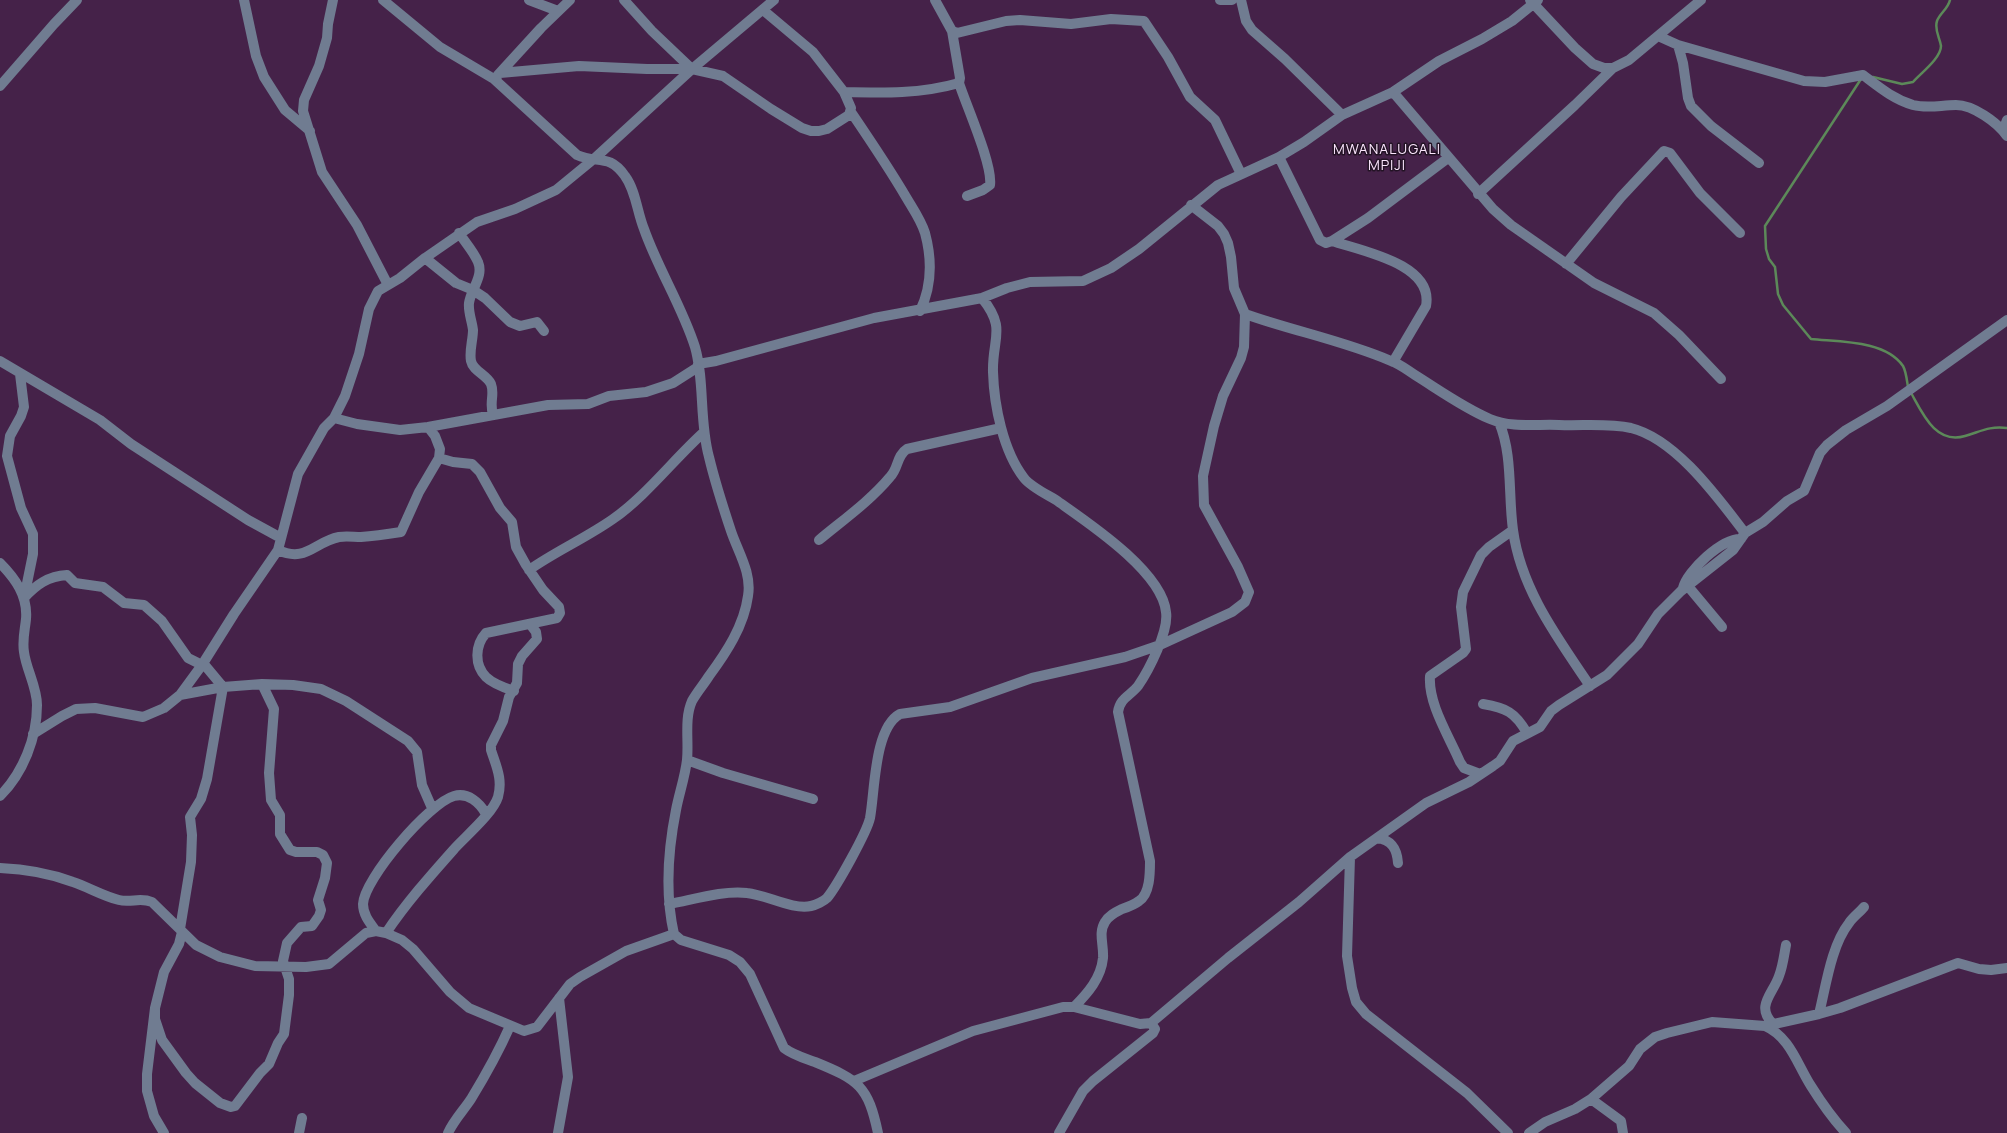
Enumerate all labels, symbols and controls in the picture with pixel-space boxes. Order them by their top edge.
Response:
district label: MWANALUGALI MPIJI [1333,142,1441,174]

